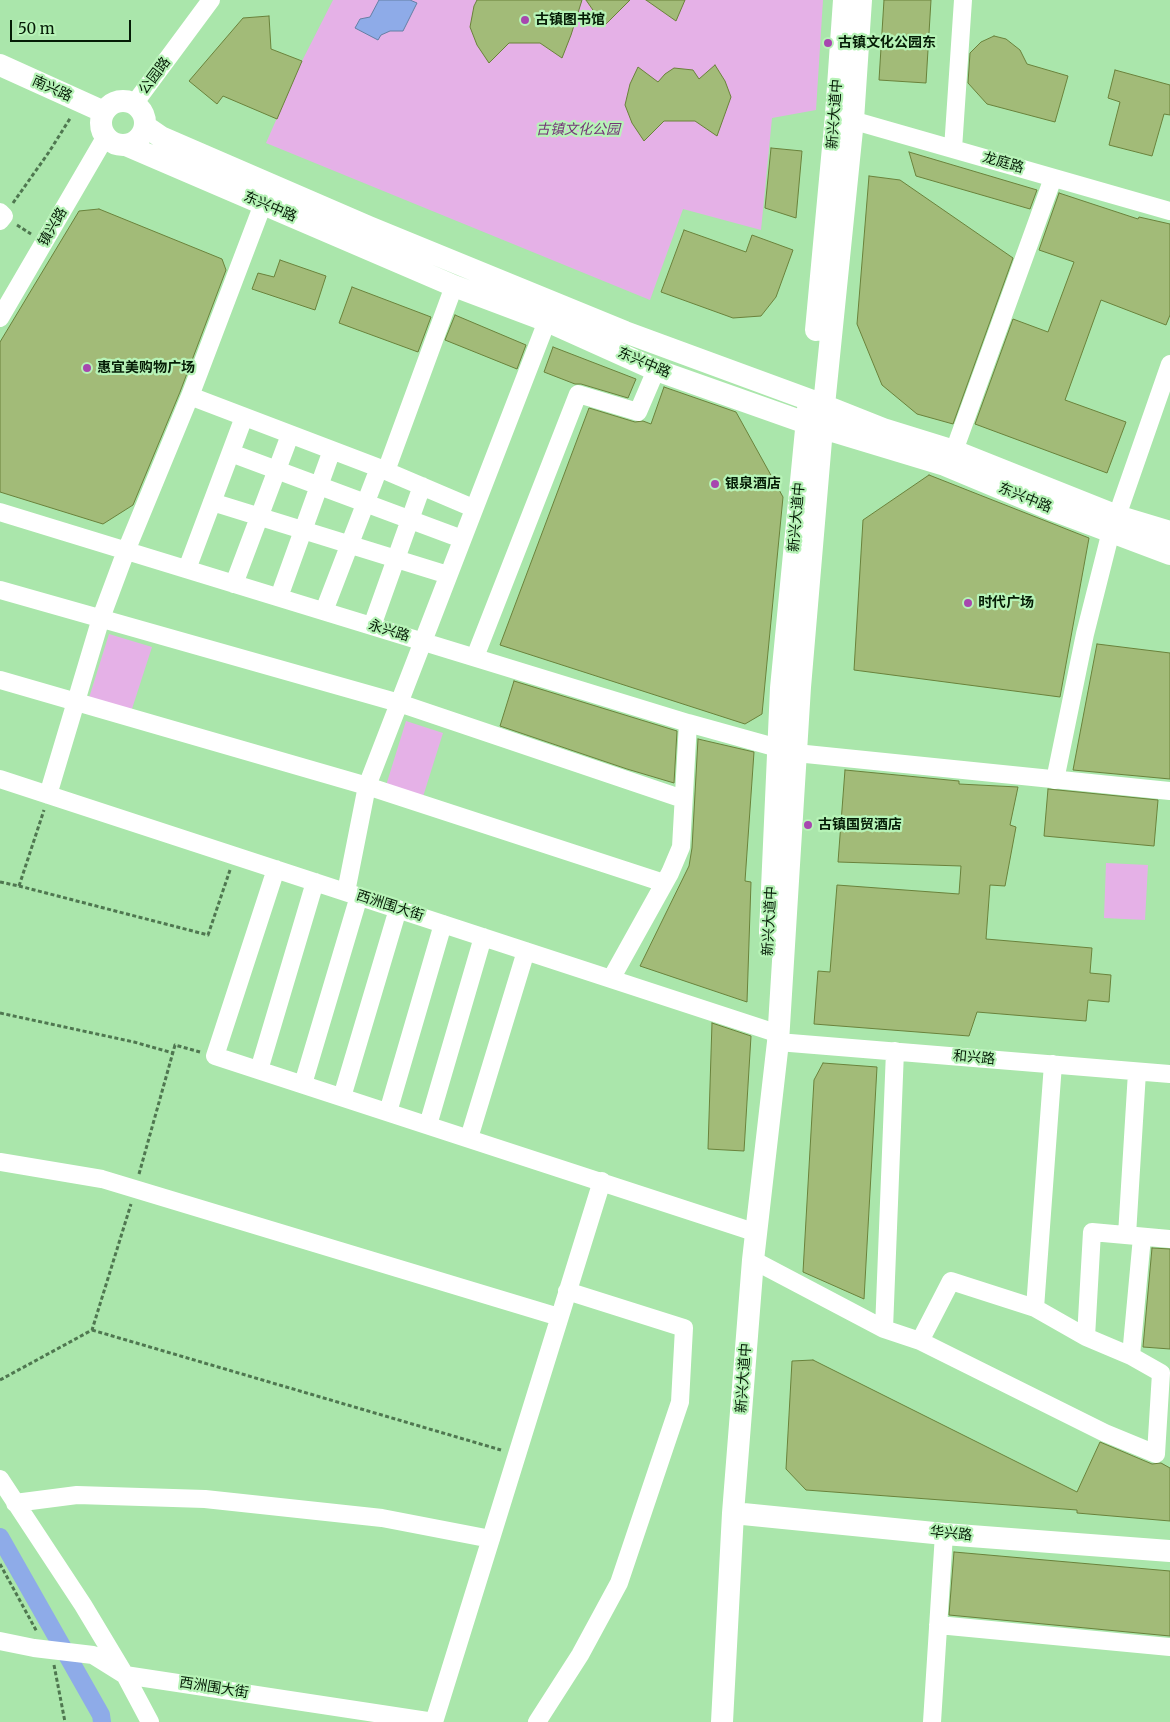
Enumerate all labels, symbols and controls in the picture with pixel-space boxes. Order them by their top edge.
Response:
scale bar [12,10,134,42]
place label: 古镇图书馆 [535,12,605,28]
marker: 古镇图书馆 [519,14,531,26]
text: 50 m [18,19,55,38]
place label: 古镇文化公园东 [838,35,936,51]
marker: 古镇文化公园东 [822,37,834,49]
street label: 公园路 [136,54,174,98]
street label: 南兴路 [29,73,75,105]
street label: 新兴大道中 [824,78,846,150]
park label: 古镇文化公园 [536,122,620,138]
street label: 龙庭路 [980,149,1026,177]
street label: 东兴中路 [241,188,299,226]
street label: 镇兴路 [35,205,71,249]
street label: 东兴中路 [615,344,673,382]
place label: 惠宜美购物广场 [97,360,195,376]
marker: 惠宜美购物广场 [81,362,93,374]
place label: 银泉酒店 [725,476,781,492]
marker: 银泉酒店 [709,478,721,490]
street label: 东兴中路 [996,480,1054,516]
street label: 新兴大道中 [786,481,808,553]
place label: 时代广场 [978,595,1034,611]
marker: 时代广场 [962,597,974,609]
street label: 永兴路 [366,617,412,645]
place label: 古镇国贸酒店 [818,817,902,833]
marker: 古镇国贸酒店 [802,819,814,831]
street label: 新兴大道中 [760,886,780,956]
street label: 西洲围大街 [354,887,426,925]
street label: 和兴路 [952,1048,996,1068]
street label: 新兴大道中 [733,1342,755,1414]
street label: 华兴路 [929,1524,973,1544]
street label: 西洲围大街 [178,1674,250,1702]

